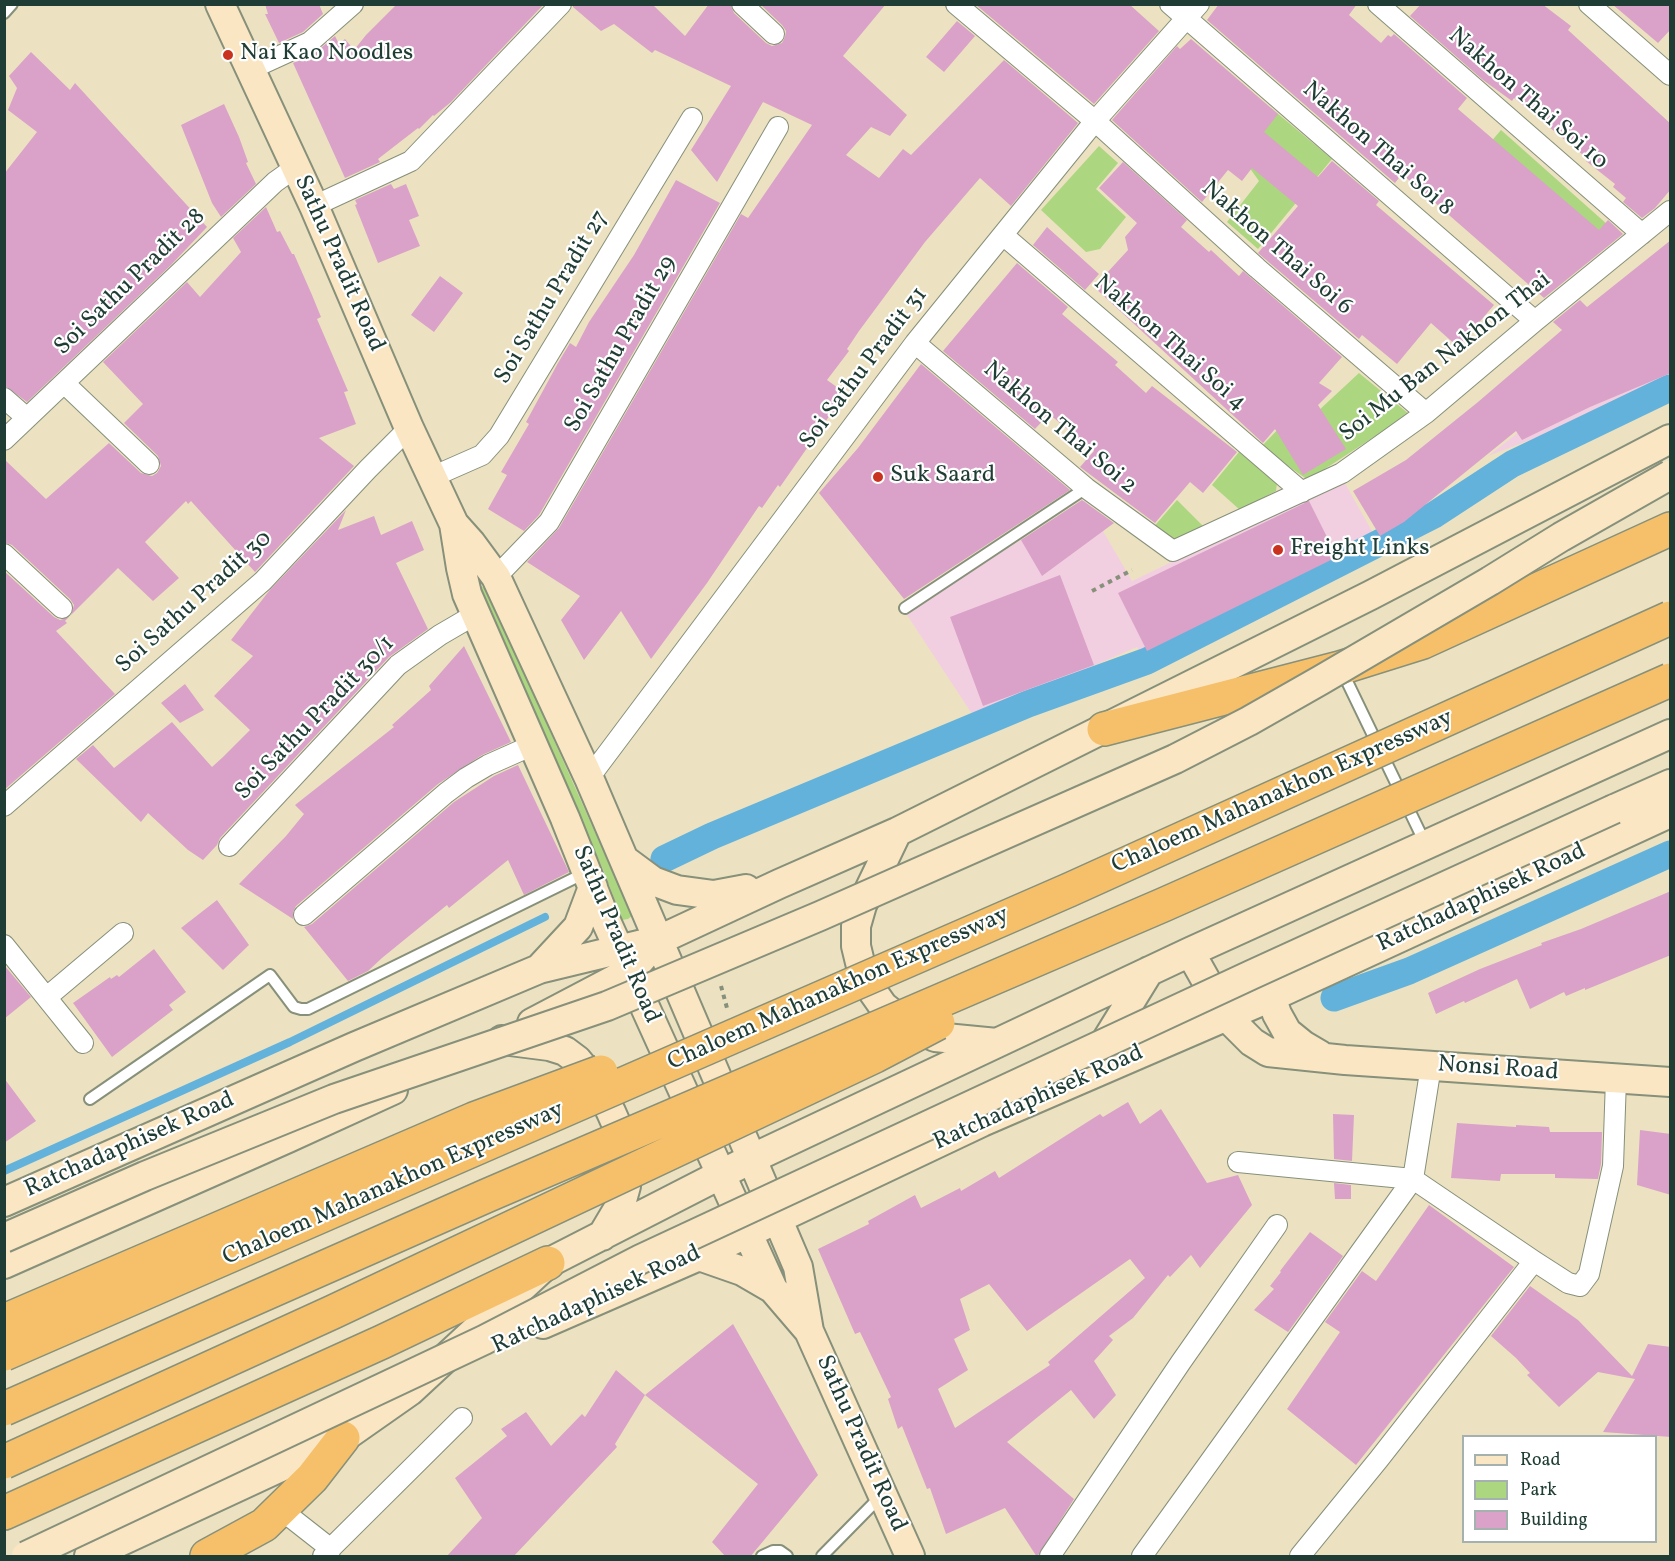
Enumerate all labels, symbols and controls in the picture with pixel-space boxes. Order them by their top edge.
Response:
street label: Nakhon Thai Soi 10 [1441,23,1613,177]
place label: Nai Kao Noodles [240,41,413,69]
marker: Nai Kao Noodles [221,48,235,62]
street label: Nakhon Thai Soi 8 [1295,76,1459,224]
street label: Sathu Pradit Road [286,171,390,357]
street label: Nakhon Thai Soi 6 [1194,175,1358,323]
street label: Soi Sathu Pradit 28 [49,204,213,362]
street label: Soi Sathu Pradit 27 [490,206,616,390]
street label: Soi Sathu Pradit 29 [560,252,684,438]
street label: Soi Mu Ban Nakhon Thai [1335,267,1557,449]
street label: Nakhon Thai Soi 4 [1087,270,1251,418]
street label: Soi Sathu Pradit 31 [795,282,935,456]
street label: Nakhon Thai Soi 2 [976,356,1142,502]
place label: Suk Saard [890,463,995,491]
marker: Suk Saard [871,470,885,484]
street label: Soi Sathu Pradit 30 [111,525,279,681]
place label: Freight Links [1290,536,1430,564]
marker: Freight Links [1271,543,1285,557]
street label: Soi Sathu Pradit 30/1 [230,631,402,807]
street label: Chaloem Mahanakhon Expressway [1108,705,1458,881]
street label: Ratchadaphisek Road [1373,838,1591,960]
street label: Sathu Pradit Road [565,842,665,1028]
street label: Chaloem Mahanakhon Expressway [664,902,1014,1078]
street label: Ratchadaphisek Road [930,1040,1148,1158]
street label: Nonsi Road [1436,1051,1560,1089]
street label: Ratchadaphisek Road [21,1087,239,1205]
street label: Chaloem Mahanakhon Expressway [219,1097,569,1273]
street label: Ratchadaphisek Road [488,1240,706,1362]
street label: Sathu Pradit Road [808,1351,912,1537]
legend [1462,1435,1657,1543]
text: Road [1520,1448,1561,1473]
text: Park [1520,1478,1557,1503]
text: Building [1520,1508,1588,1533]

